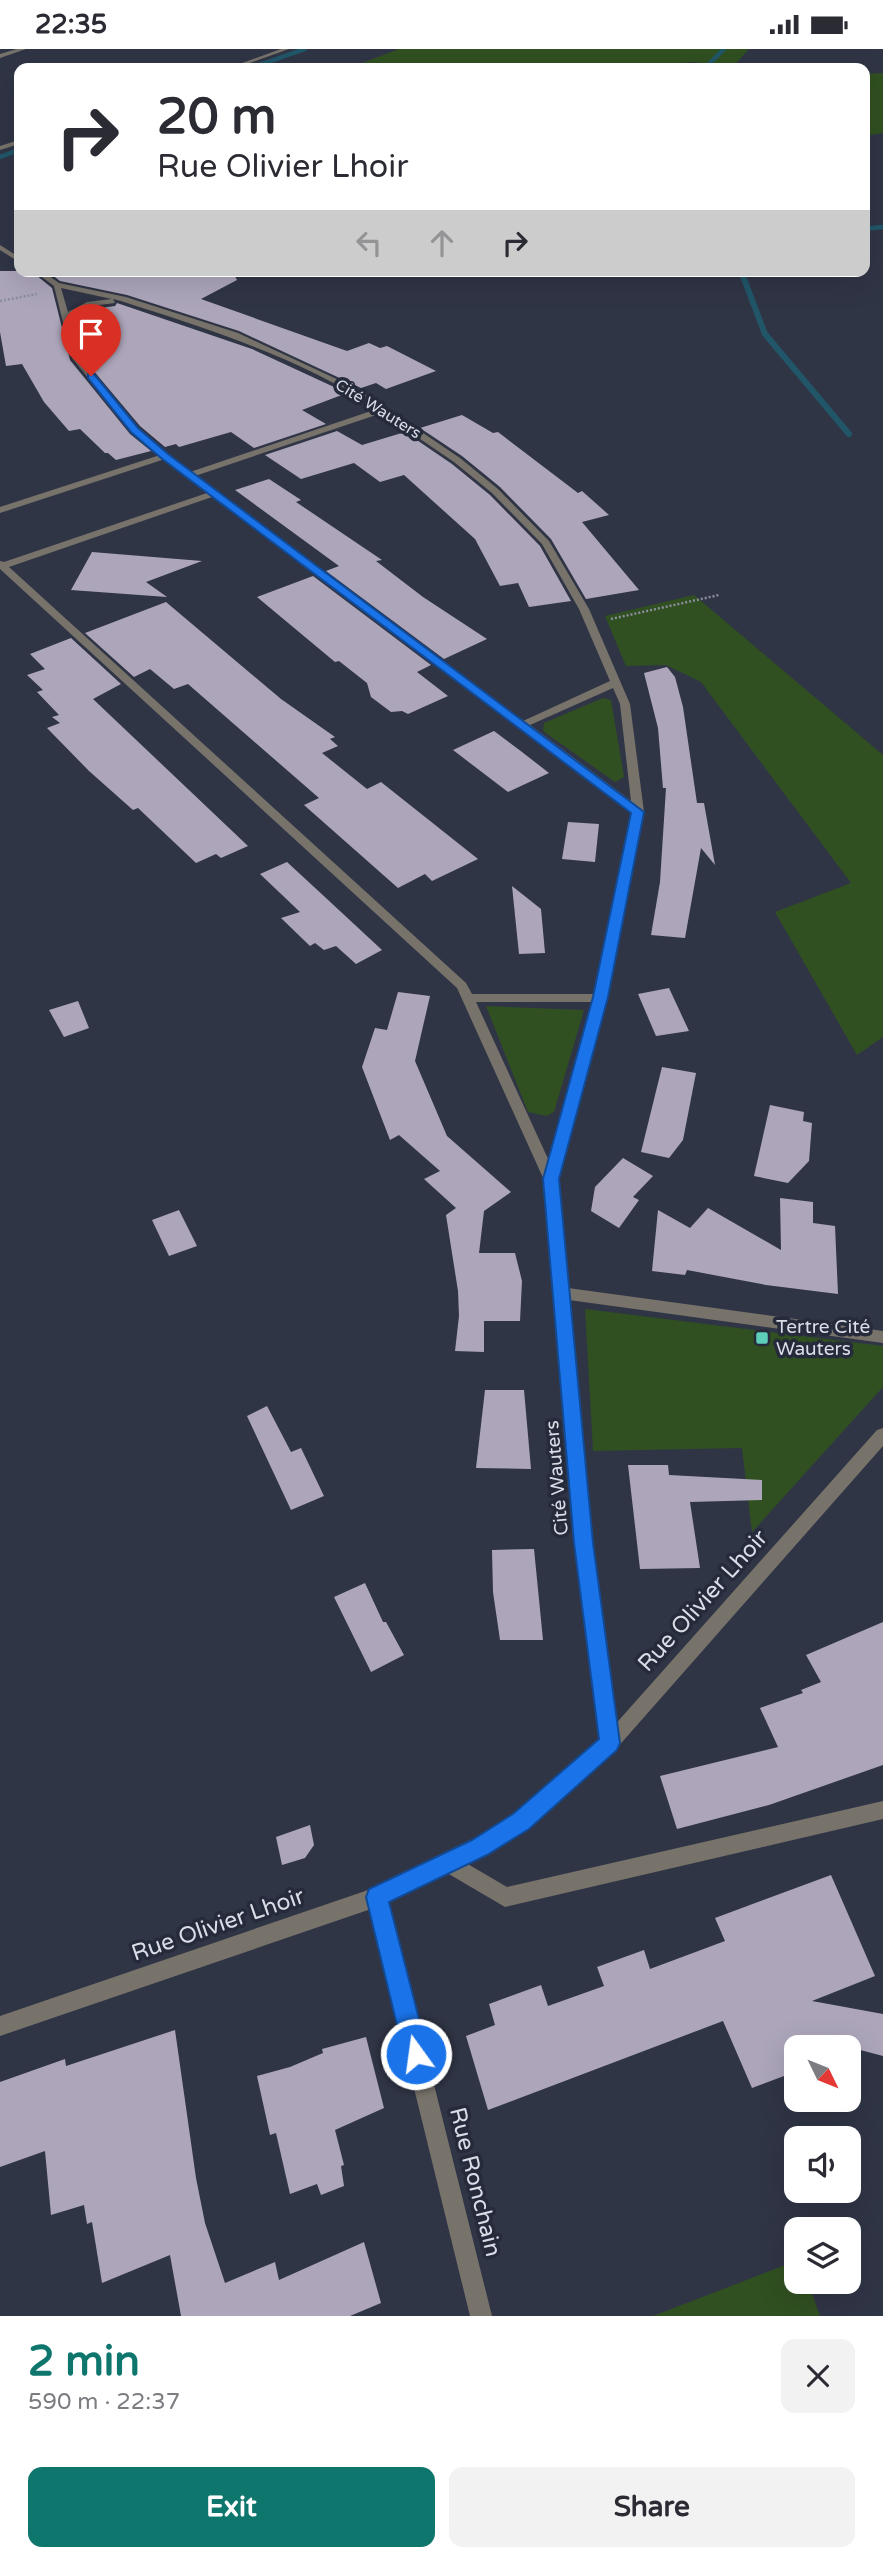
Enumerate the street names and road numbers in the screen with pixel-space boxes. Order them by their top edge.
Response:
street label: Cité Wauters [331,375,425,443]
street label: Cité Wauters [541,1419,573,1537]
street label: Rue Olivier Lhoir [632,1524,774,1678]
street label: Rue Olivier Lhoir [128,1882,308,1968]
street label: Rue Ronchain [443,2105,507,2259]

